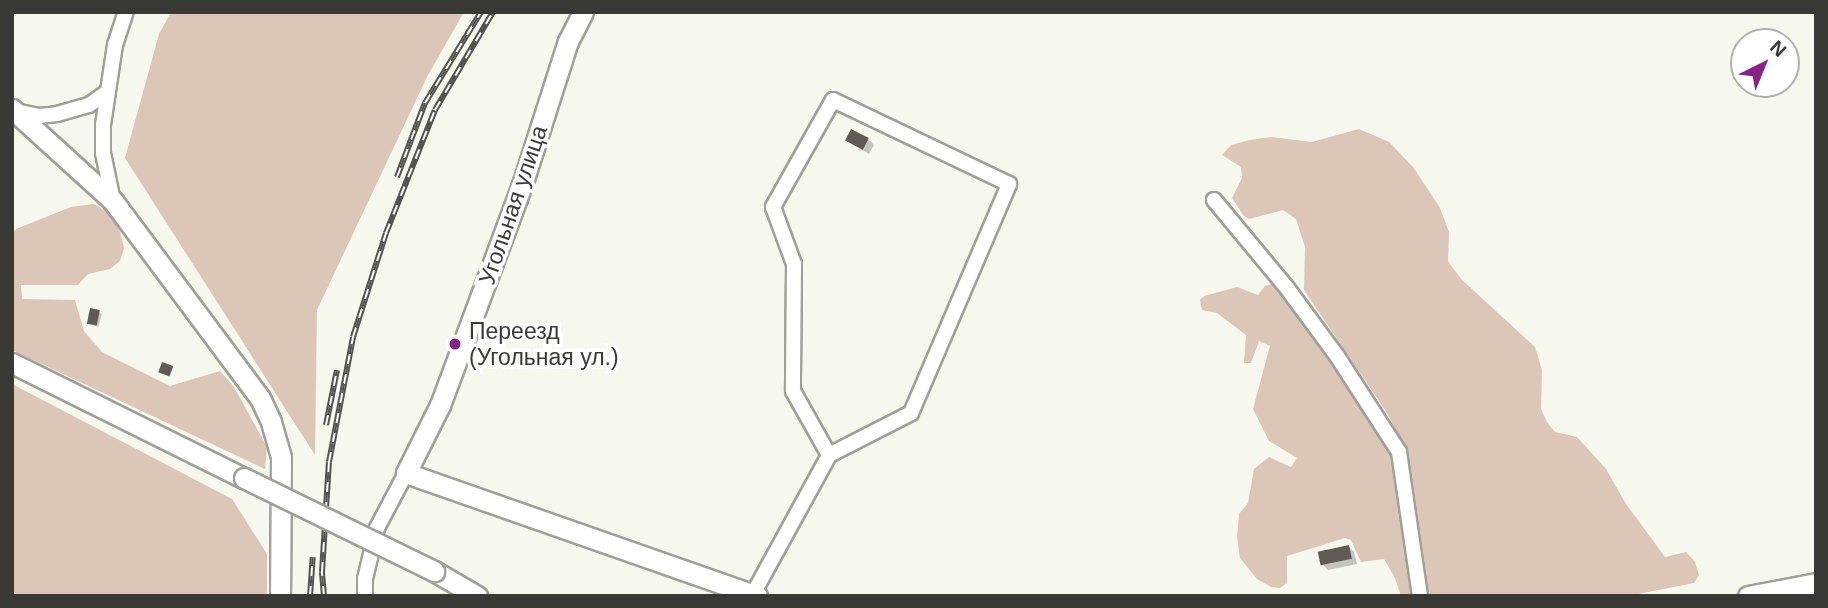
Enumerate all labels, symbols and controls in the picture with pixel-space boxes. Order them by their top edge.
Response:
north arrow [1730,28,1800,98]
text: N [1766,36,1790,61]
street label: Угольная улица [473,122,553,288]
place label: Переезд (Угольная ул.) [469,317,619,371]
marker: Переезд (Угольная ул.) [447,336,463,352]

